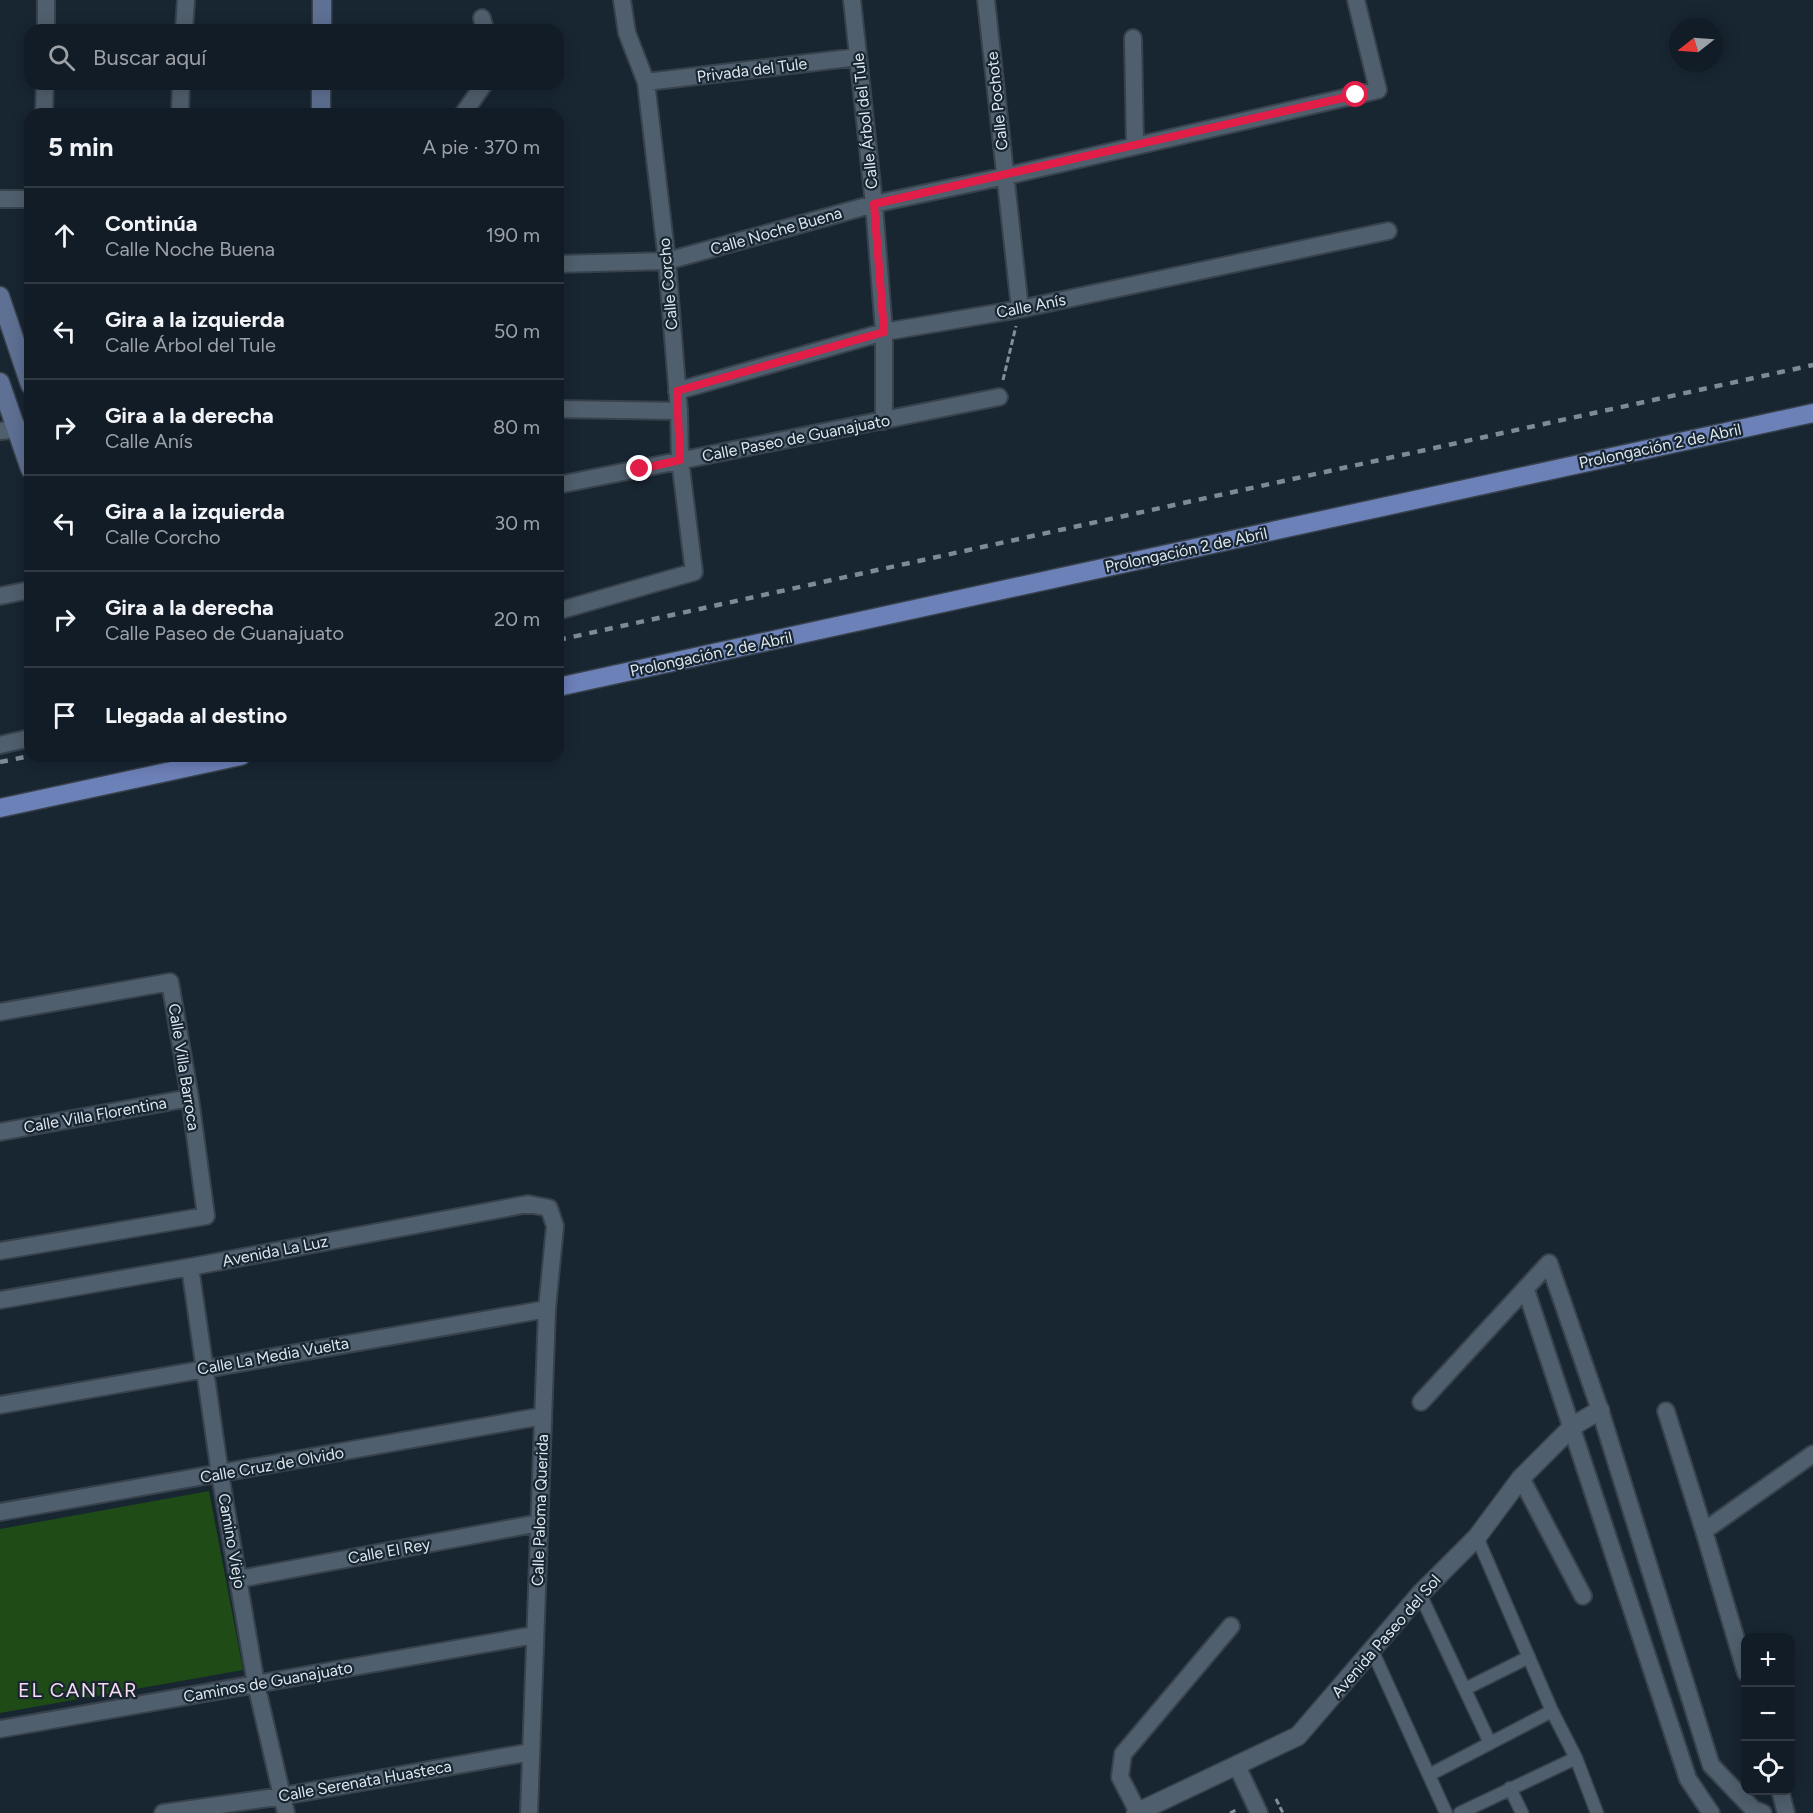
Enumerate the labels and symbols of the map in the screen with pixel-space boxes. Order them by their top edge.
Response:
north arrow [1669,18,1723,72]
street label: Calle Pochote [982,50,1012,151]
street label: Calle Árbol del Tule [848,52,882,190]
street label: Privada del Tule [696,54,808,86]
route start [1342,81,1368,107]
street label: Calle Noche Buena [708,203,844,259]
street label: Calle Corcho [655,237,681,331]
street label: Calle Anís [995,290,1067,322]
street label: Calle Paseo de Guanajuato [700,410,892,466]
street label: Prolongación 2 de Abril [1577,420,1743,472]
route end [626,455,652,481]
street label: Prolongación 2 de Abril [1103,524,1269,576]
street label: Prolongación 2 de Abril [628,628,794,680]
street label: Calle Villa Barroca [165,1002,203,1132]
street label: Calle Villa Florentina [22,1093,168,1137]
street label: Avenida La Luz [221,1231,330,1271]
street label: Calle La Media Vuelta [196,1333,350,1379]
street label: Calle Paloma Querida [528,1434,552,1586]
street label: Calle Cruz de Olvido [199,1443,345,1487]
street label: Camino Viejo [214,1492,250,1590]
street label: Calle El Rey [346,1534,432,1568]
street label: Avenida Paseo del Sol [1327,1571,1445,1701]
street label: Caminos de Guanajuato [182,1658,354,1706]
district label: EL CANTAR [18,1678,138,1702]
street label: Calle Serenata Huasteca [277,1756,453,1806]

